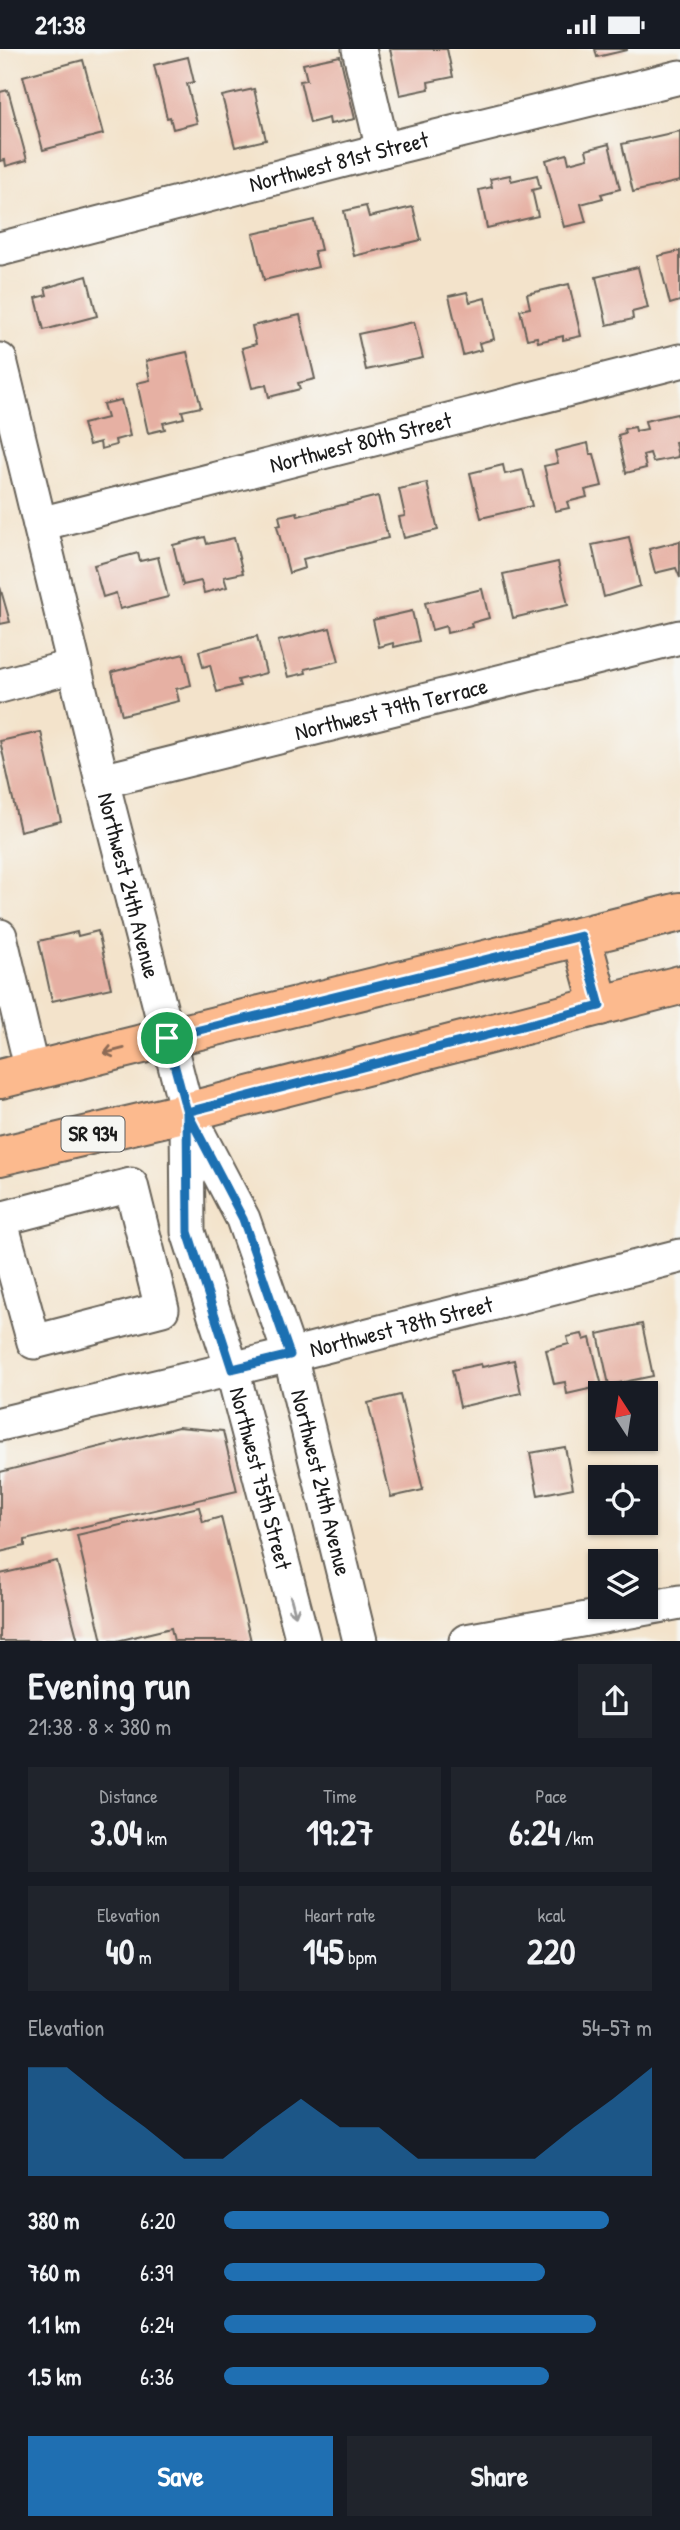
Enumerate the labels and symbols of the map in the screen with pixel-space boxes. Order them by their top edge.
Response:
street label: Northwest 81st Street [246,123,433,199]
street label: Northwest 80th Street [266,404,456,480]
street label: Northwest 79th Terrace [292,670,491,747]
street label: Northwest 24th Avenue [91,789,168,981]
pin [137,1008,197,1068]
one-way arrow [103,1045,126,1058]
road number: SR 934 [62,1117,124,1151]
street label: Northwest 78th Street [306,1288,497,1364]
north arrow [588,1381,658,1451]
street label: Northwest 75th Street [222,1384,300,1574]
street label: Northwest 24th Avenue [284,1386,359,1579]
one-way arrow [288,1595,301,1617]

